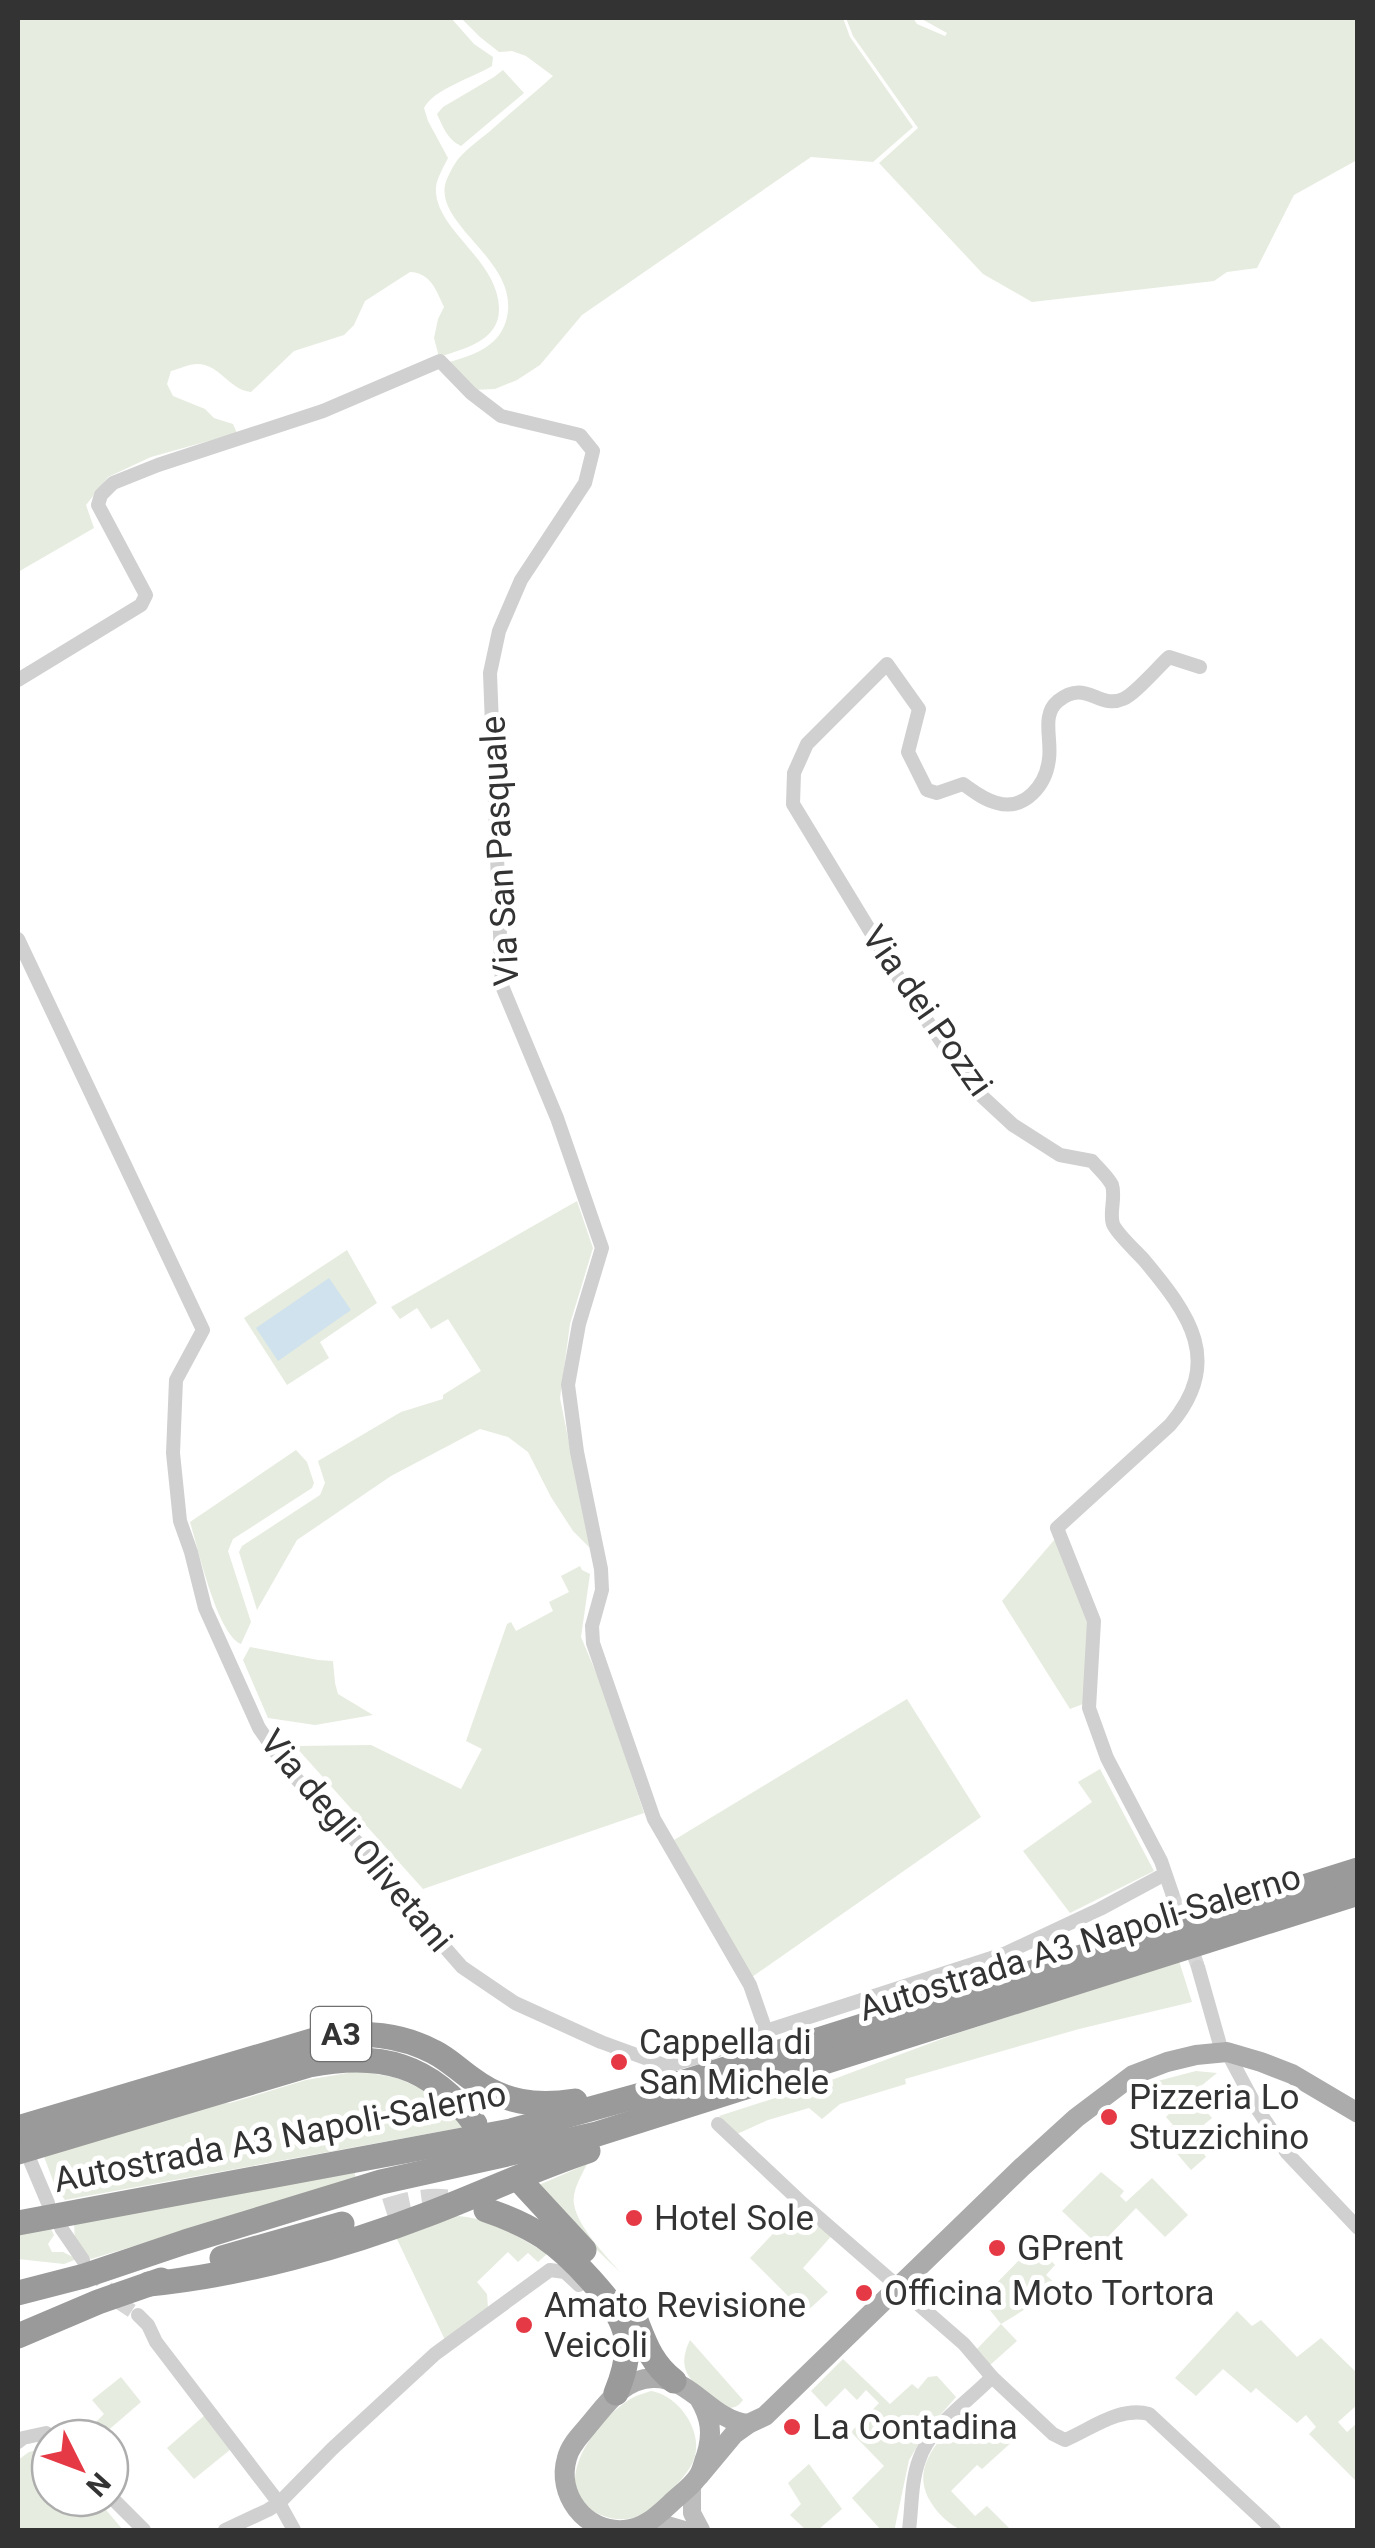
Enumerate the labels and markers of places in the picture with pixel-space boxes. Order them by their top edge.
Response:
place label: Cappella di San Michele [639,2022,829,2103]
marker: Cappella di San Michele [608,2051,630,2073]
place label: Pizzeria Lo Stuzzichino [1129,2077,1309,2158]
marker: Pizzeria Lo Stuzzichino [1098,2106,1120,2128]
place label: Hotel Sole [654,2198,814,2239]
marker: Hotel Sole [623,2207,645,2229]
place label: GPrent [1017,2228,1124,2269]
marker: GPrent [986,2237,1008,2259]
place label: Officina Moto Tortora [884,2273,1215,2314]
marker: Officina Moto Tortora [853,2282,875,2304]
place label: Amato Revisione Veicoli [544,2285,806,2366]
marker: Amato Revisione Veicoli [513,2314,535,2336]
place label: La Contadina [812,2407,1018,2448]
marker: La Contadina [781,2416,803,2438]

